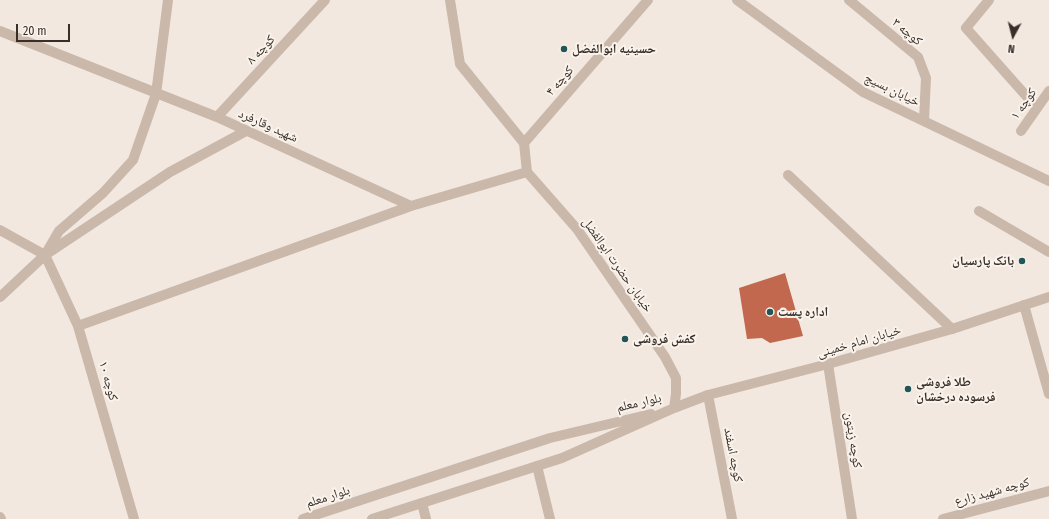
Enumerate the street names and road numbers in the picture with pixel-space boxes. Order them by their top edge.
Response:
street label: کوچه ۳ [889,15,925,49]
street label: کوچه ۸ [244,32,278,68]
street label: کوچه ۴ [543,63,577,99]
street label: خیابان بسیج [862,70,922,110]
street label: کوچه ۱ [1008,85,1040,123]
street label: شهید وقارفرد [236,106,300,146]
street label: خیابان حضرت ابوالفضل [579,215,655,315]
street label: خیابان امام خمینی [815,323,903,361]
street label: کوچه ۱۰ [95,359,121,403]
street label: بلوار معلم [615,390,663,416]
street label: کوچه زیتون [841,411,865,469]
street label: کوچه اسفند [720,426,746,484]
street label: کوچه شهید زارع [953,474,1031,510]
street label: بلوار معلم [304,483,352,511]

